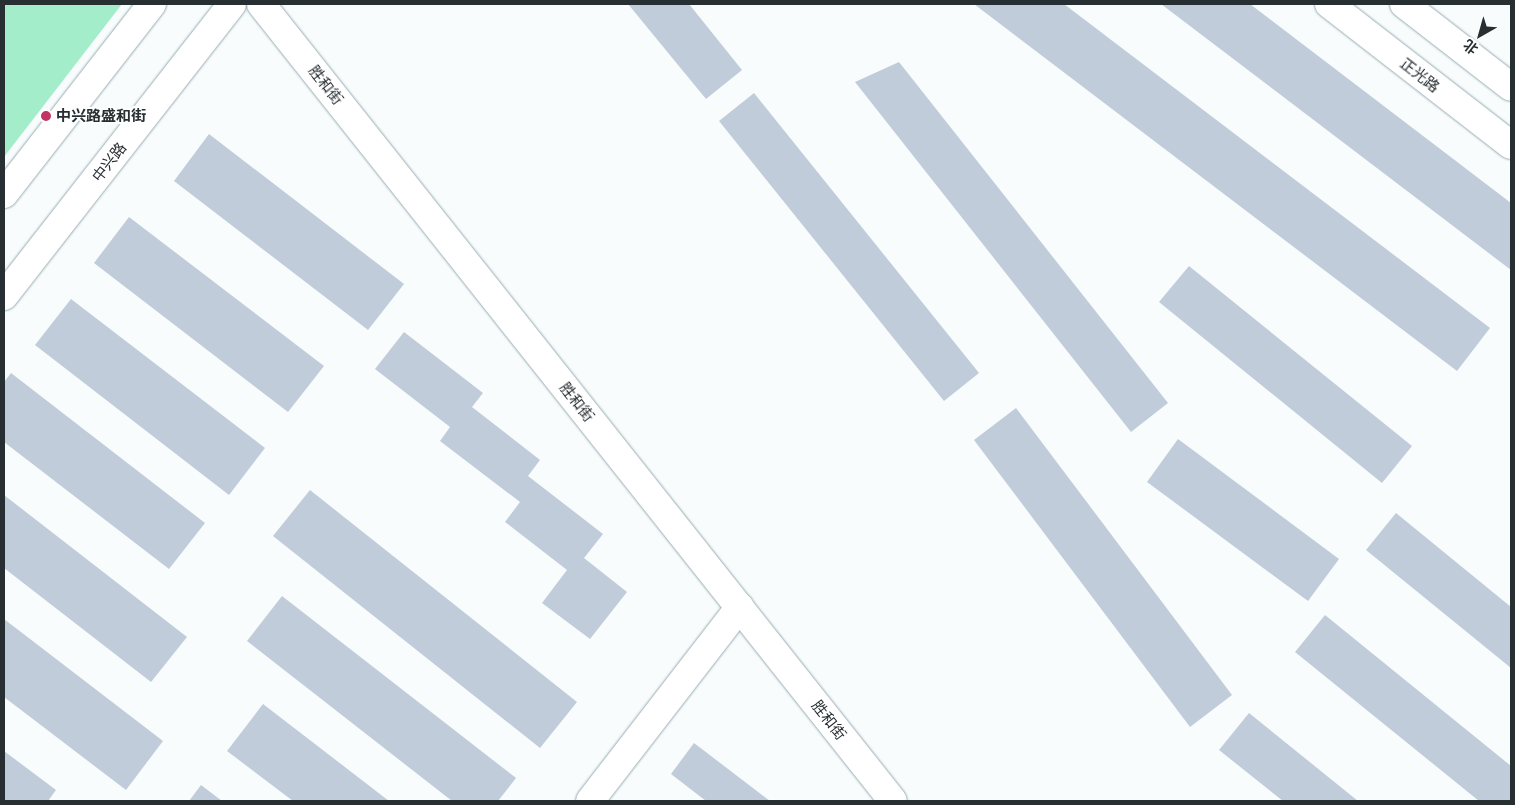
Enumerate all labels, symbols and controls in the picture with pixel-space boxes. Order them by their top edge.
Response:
north arrow [1455,10,1505,60]
text: 北 [1460,35,1482,58]
street label: 正光路 [1397,54,1443,96]
street label: 胜和街 [305,62,347,108]
place label: 中兴路盛和街 [56,107,146,125]
marker: 中兴路盛和街 [40,110,52,122]
street label: 中兴路 [88,139,130,185]
street label: 胜和街 [556,379,598,425]
street label: 胜和街 [808,697,850,743]

